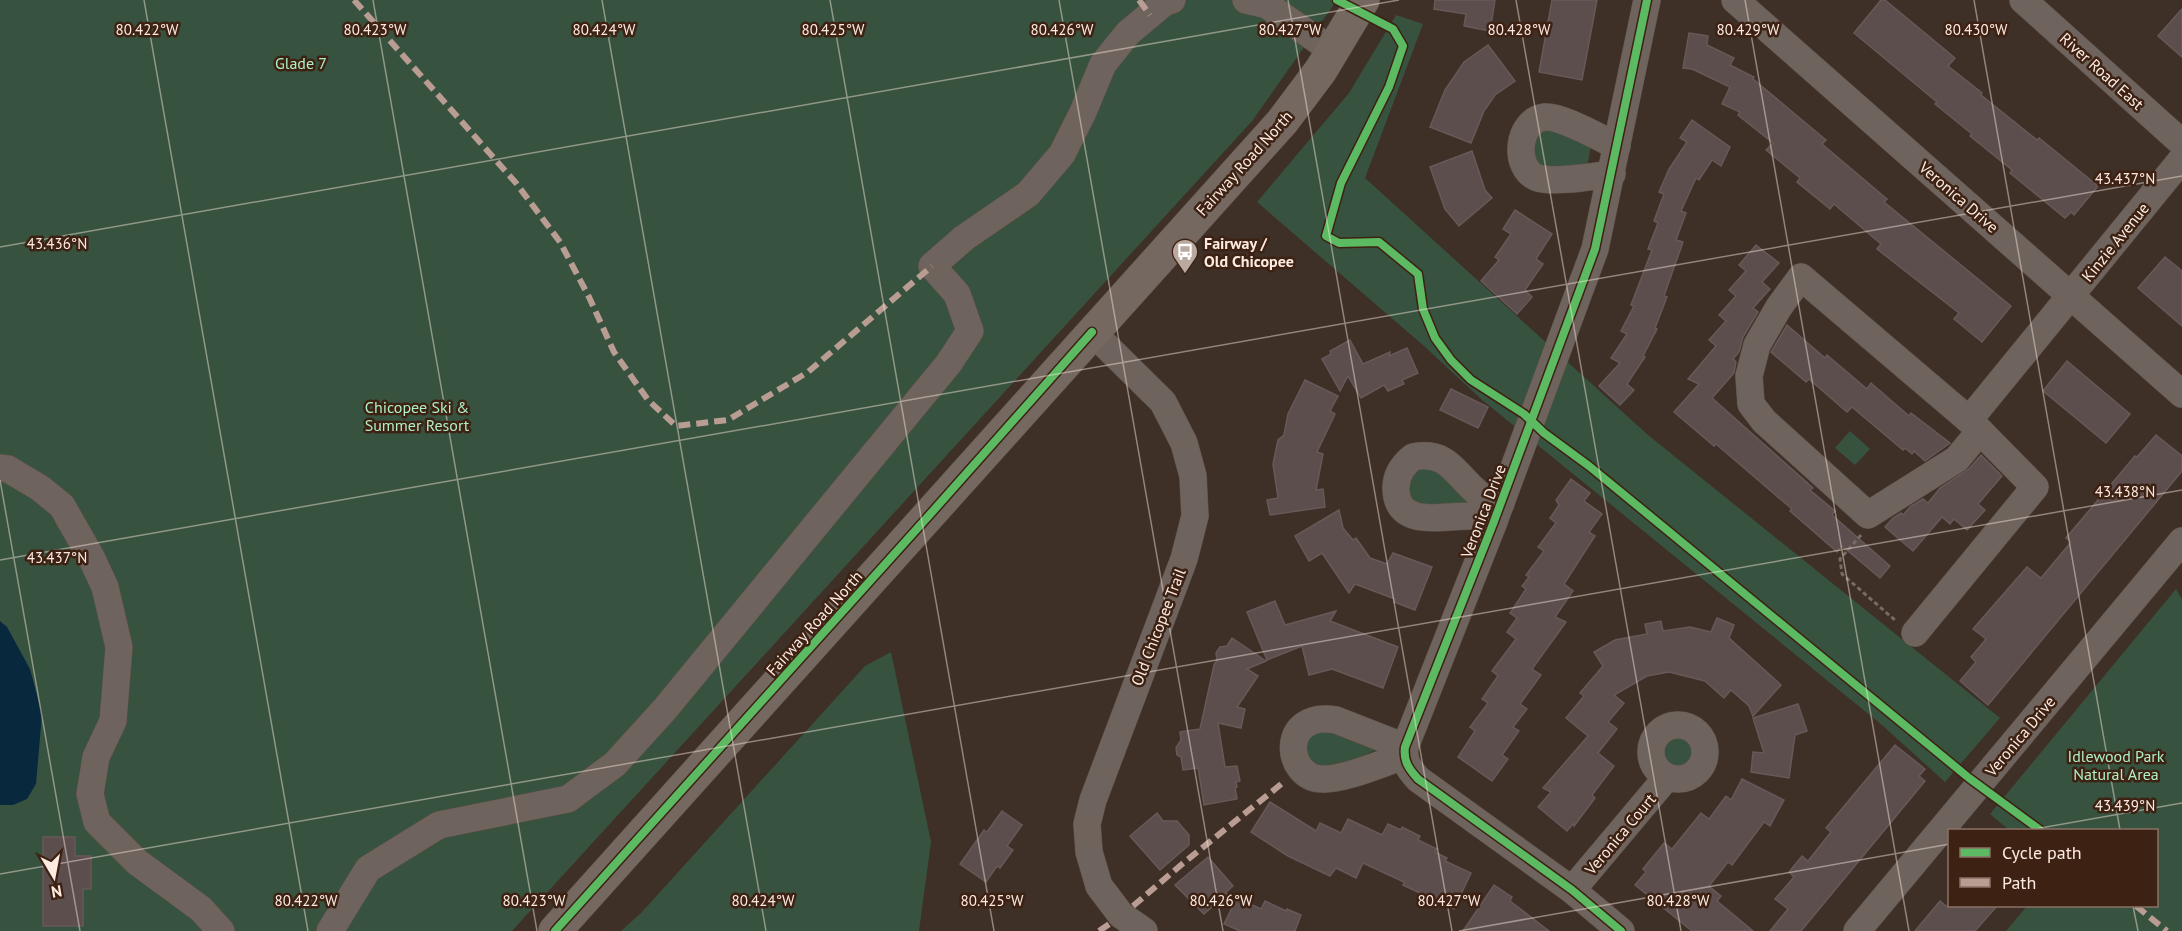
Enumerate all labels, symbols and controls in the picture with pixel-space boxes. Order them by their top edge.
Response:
text: 80.422°W [116,20,179,39]
text: 80.423°W [344,20,407,39]
text: 80.424°W [573,20,636,39]
text: 80.425°W [802,20,865,39]
text: 80.426°W [1031,20,1094,39]
text: 80.427°W [1259,20,1322,39]
text: 80.428°W [1488,20,1551,39]
text: 80.429°W [1717,20,1780,39]
text: 80.430°W [1945,20,2008,39]
street label: River Road East [2056,28,2149,114]
park label: Glade 7 [275,53,327,73]
street label: Fairway Road North [1192,106,1296,220]
street label: Veronica Drive [1914,156,2003,237]
text: 43.437°N [2095,169,2155,188]
street label: Kinzie Avenue [2077,198,2153,286]
place label: Fairway / Old Chicopee [1204,233,1294,271]
text: 43.436°N [27,234,87,253]
bus stop icon: Fairway / Old Chicopee [1170,237,1200,275]
park label: Chicopee Ski & Summer Resort [365,397,470,435]
street label: Veronica Drive [1456,461,1510,562]
text: 43.438°N [2095,482,2155,501]
text: 43.437°N [27,548,87,567]
street label: Old Chicopee Trail [1126,565,1190,689]
street label: Fairway Road North [762,566,866,680]
street label: Veronica Drive [1980,692,2059,781]
park label: Idlewood Park Natural Area [2068,746,2165,784]
street label: Veronica Court [1580,789,1660,879]
text: 43.439°N [2095,796,2155,815]
legend [1948,829,2158,907]
text: Cycle path [2002,841,2082,864]
north arrow [24,847,84,907]
text: Path [2002,871,2036,894]
text: N [50,881,64,903]
text: 80.422°W [275,891,338,910]
text: 80.423°W [503,891,566,910]
text: 80.424°W [732,891,795,910]
text: 80.425°W [961,891,1024,910]
text: 80.426°W [1190,891,1253,910]
text: 80.427°W [1418,891,1481,910]
text: 80.428°W [1647,891,1710,910]

